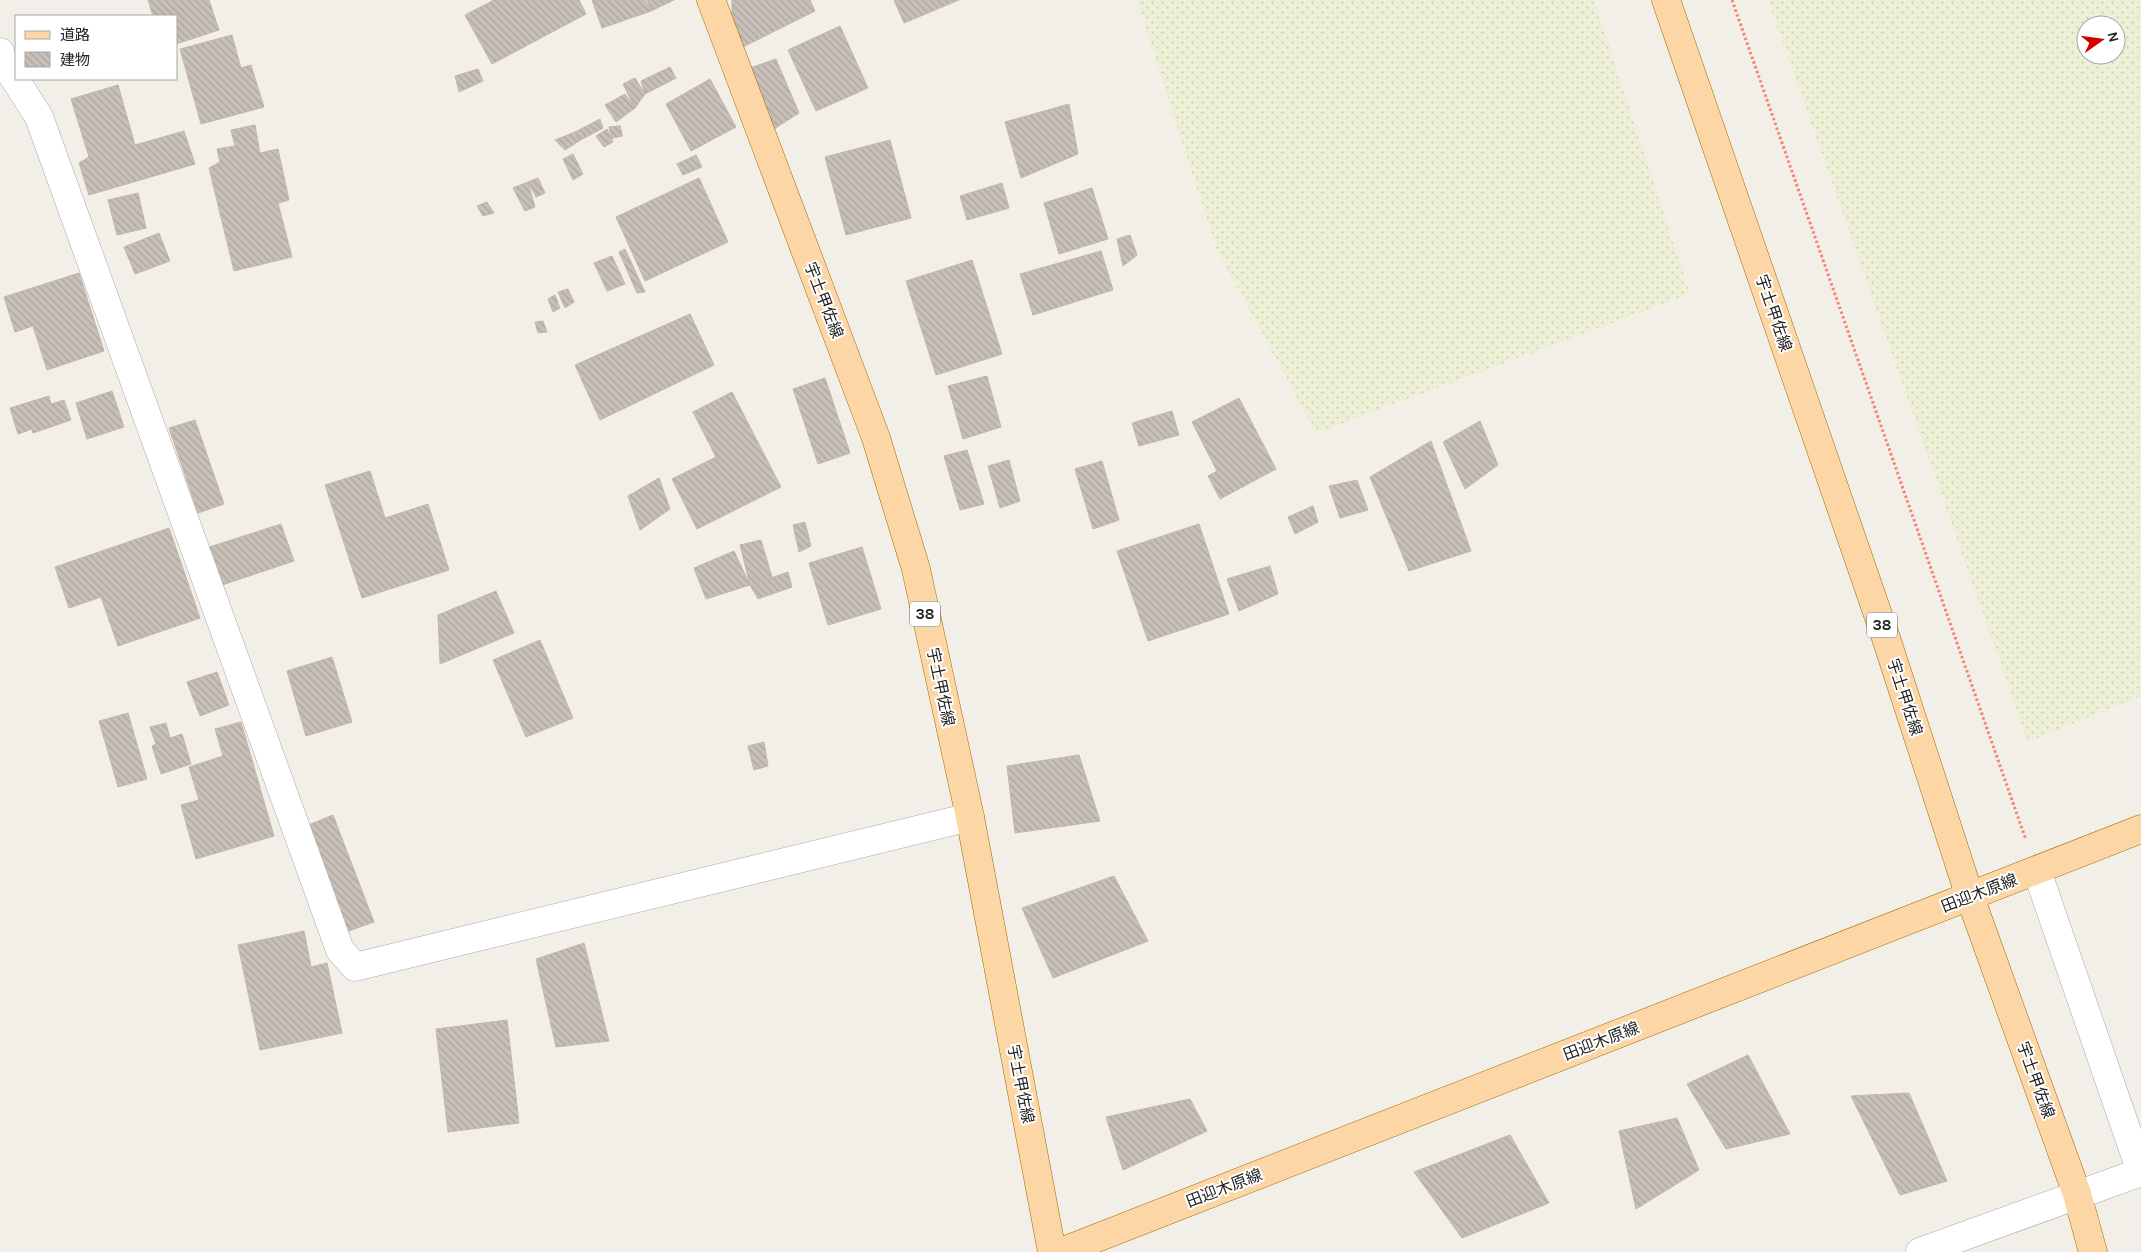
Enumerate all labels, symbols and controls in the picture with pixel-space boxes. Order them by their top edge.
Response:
legend [15,15,178,80]
north arrow [2076,15,2126,65]
text: 道路 [60,26,90,44]
text: N [2104,30,2123,44]
text: 建物 [60,51,90,69]
street label: 宇土甲佐線 [801,259,847,341]
street label: 宇土甲佐線 [1752,272,1796,354]
road number: 38 [910,602,940,626]
road number: 38 [1867,612,1897,638]
street label: 宇土甲佐線 [923,646,959,728]
street label: 宇土甲佐線 [1884,656,1926,738]
street label: 田迎木原線 [1938,870,2020,916]
street label: 田迎木原線 [1560,1018,1642,1064]
street label: 宇土甲佐線 [2013,1039,2059,1121]
street label: 宇土甲佐線 [1004,1043,1038,1125]
street label: 田迎木原線 [1183,1165,1265,1211]

